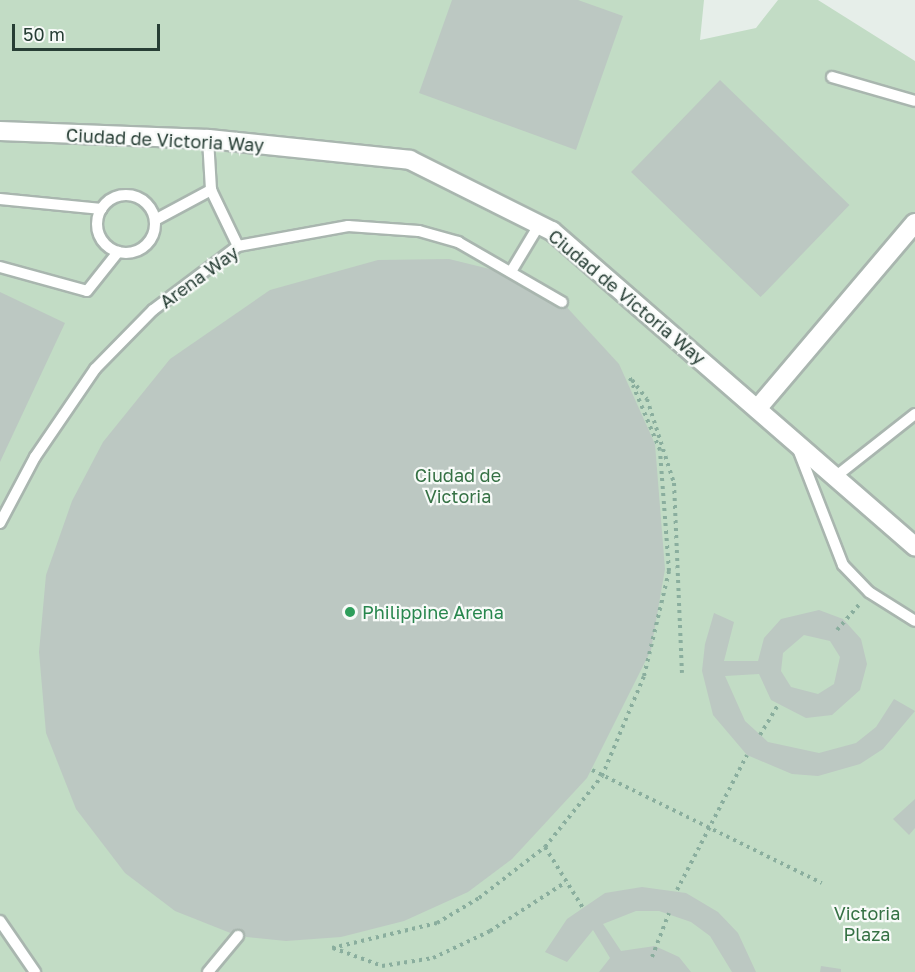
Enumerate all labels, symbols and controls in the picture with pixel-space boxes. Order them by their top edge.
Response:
scale bar [15,12,164,50]
text: 50 m [23,23,65,45]
street label: Ciudad de Victoria Way [65,124,265,156]
street label: Ciudad de Victoria Way [544,225,710,369]
street label: Arena Way [156,241,242,313]
park label: Ciudad de Victoria [415,465,501,508]
place label: Philippine Arena [362,601,504,623]
marker: Philippine Arena [343,605,357,619]
park label: Victoria Plaza [834,903,900,946]

